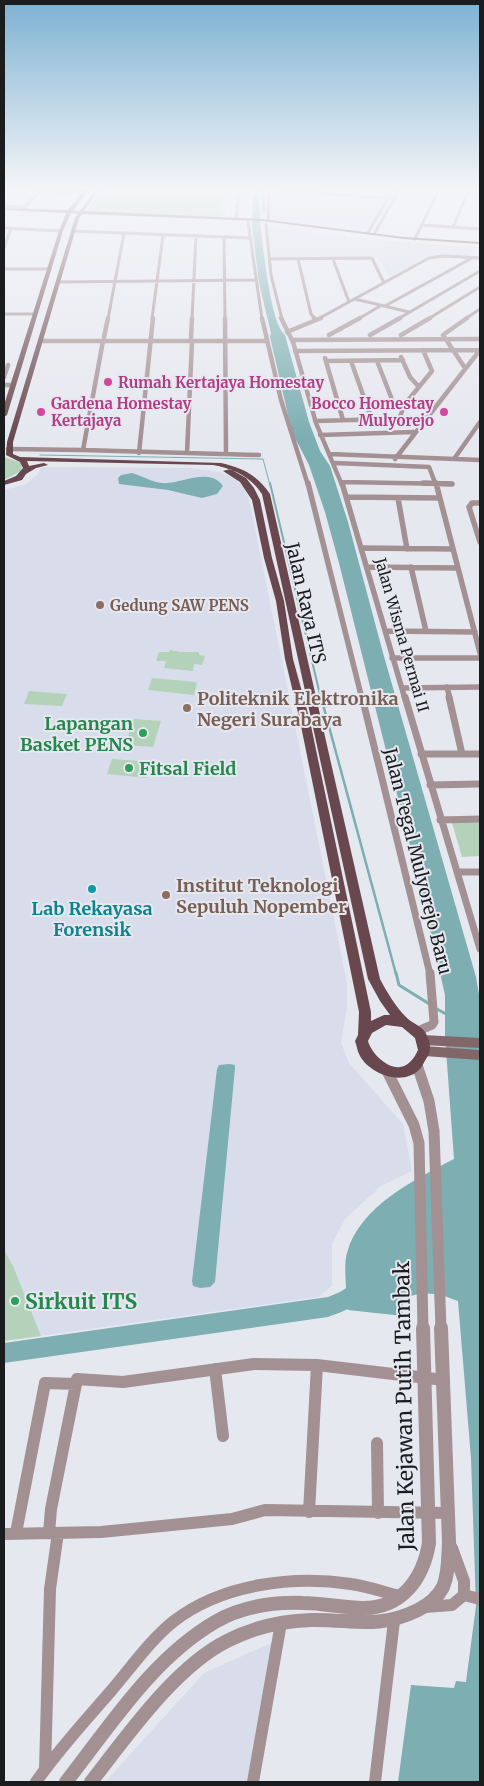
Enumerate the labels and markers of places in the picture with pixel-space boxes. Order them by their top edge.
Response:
place label: Rumah Kertajaya Homestay [118,373,324,392]
marker: Rumah Kertajaya Homestay [102,376,114,388]
place label: Gardena Homestay Kertajaya [51,394,192,430]
place label: Bocco Homestay Mulyorejo [311,394,434,430]
marker: Gardena Homestay Kertajaya [35,406,47,418]
marker: Bocco Homestay Mulyorejo [438,406,450,418]
place label: Gedung SAW PENS [110,596,249,615]
marker: Gedung SAW PENS [94,599,106,611]
place label: Politeknik Elektronika Negeri Surabaya [197,687,399,731]
marker: Politeknik Elektronika Negeri Surabaya [181,702,193,714]
place label: Lapangan Basket PENS [20,712,133,756]
marker: Lapangan Basket PENS [137,727,149,739]
place label: Fitsal Field [139,757,236,780]
marker: Fitsal Field [123,762,135,774]
place label: Institut Teknologi Sepuluh Nopember [176,874,347,918]
marker: Lab Rekayasa Forensik [86,883,98,895]
marker: Institut Teknologi Sepuluh Nopember [160,889,172,901]
place label: Lab Rekayasa Forensik [31,897,153,941]
place label: Sirkuit ITS [25,1288,137,1315]
marker: Sirkuit ITS [9,1295,21,1307]

